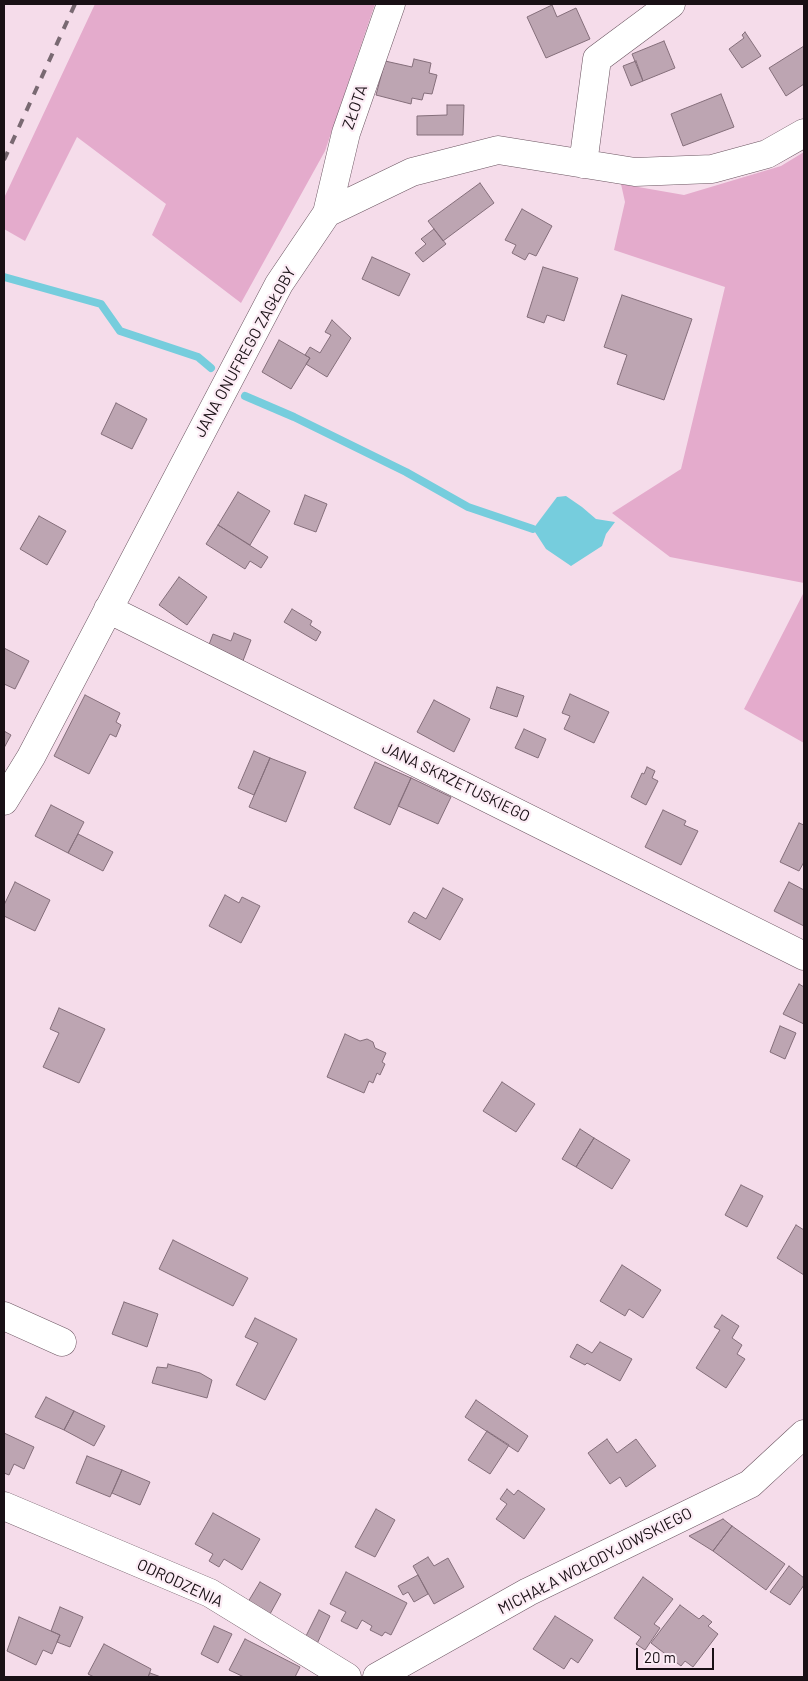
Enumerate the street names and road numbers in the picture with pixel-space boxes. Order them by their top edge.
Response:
street label: ZŁOTA [338,82,372,132]
street label: JANA ONUFREGO ZAGŁOBY [190,264,300,440]
street label: JANA SKRZETUSKIEGO [379,738,533,826]
street label: MICHAŁA WOŁODYJOWSKIEGO [495,1504,695,1618]
street label: ODRODZENIA [134,1555,226,1611]

